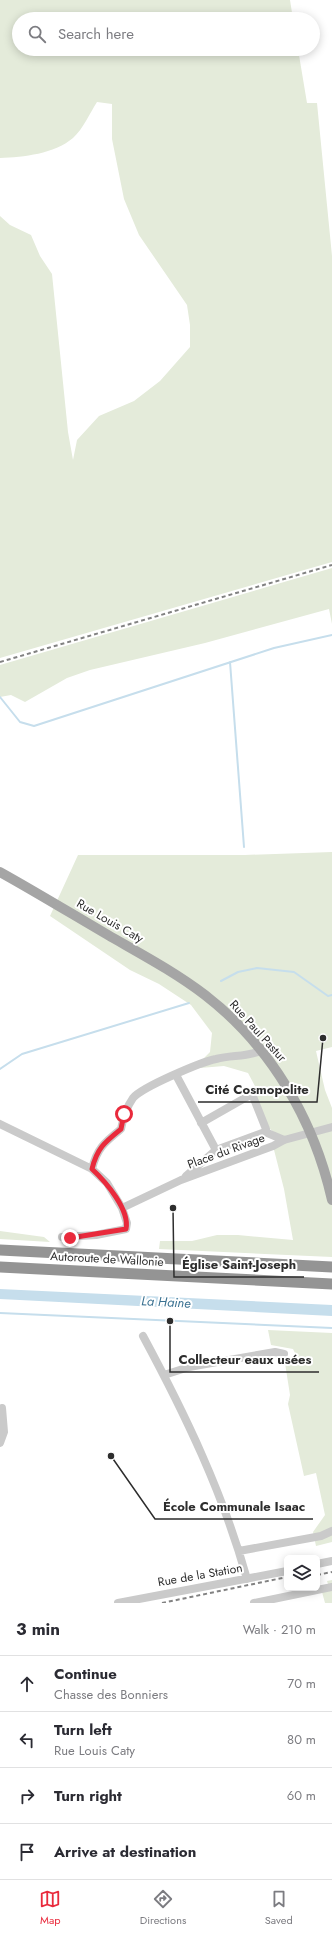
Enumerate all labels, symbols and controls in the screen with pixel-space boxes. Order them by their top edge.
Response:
search box [12,12,320,56]
icon: search [26,23,48,45]
text: Search here [58,23,134,45]
street label: Rue Louis Caty [73,895,147,948]
street label: Rue Paul Pastur [225,996,291,1066]
callout: Cité Cosmopolite [198,1077,317,1102]
text: Cité Cosmopolite [205,1080,309,1099]
route start [115,1105,133,1123]
street label: Place du Rivage [185,1129,267,1173]
route end [61,1229,79,1247]
street label: Autoroute de Wallonie [50,1247,164,1271]
callout: Église Saint-Joseph [174,1252,304,1277]
text: Église Saint-Joseph [182,1255,296,1274]
water label: La Haine [141,1291,192,1313]
callout: Collecteur eaux usées [170,1347,319,1372]
text: Collecteur eaux usées [179,1350,312,1369]
callout: École Communale Isaac [155,1494,313,1519]
text: École Communale Isaac [163,1497,305,1516]
map controls [284,1555,320,1591]
button: layers [284,1555,320,1591]
street label: Rue de la Station [156,1559,244,1591]
text: 3 min [16,1617,60,1641]
text: Walk · 210 m [243,1620,316,1639]
text: Continue [54,1663,117,1685]
icon: ahead [16,1673,38,1695]
text: 70 m [287,1674,316,1693]
text: Chasse des Bonniers [54,1685,168,1704]
text: Turn left [54,1719,112,1741]
icon: left [16,1729,38,1751]
text: 80 m [287,1730,316,1749]
text: Rue Louis Caty [54,1741,135,1760]
icon: right [16,1785,38,1807]
text: Turn right [54,1785,122,1807]
text: 60 m [287,1786,316,1805]
icon: arrive [16,1841,38,1863]
text: Arrive at destination [54,1841,196,1863]
tab: Map [39,1888,61,1928]
tab: Directions [140,1888,186,1928]
tab: Saved [265,1888,293,1928]

